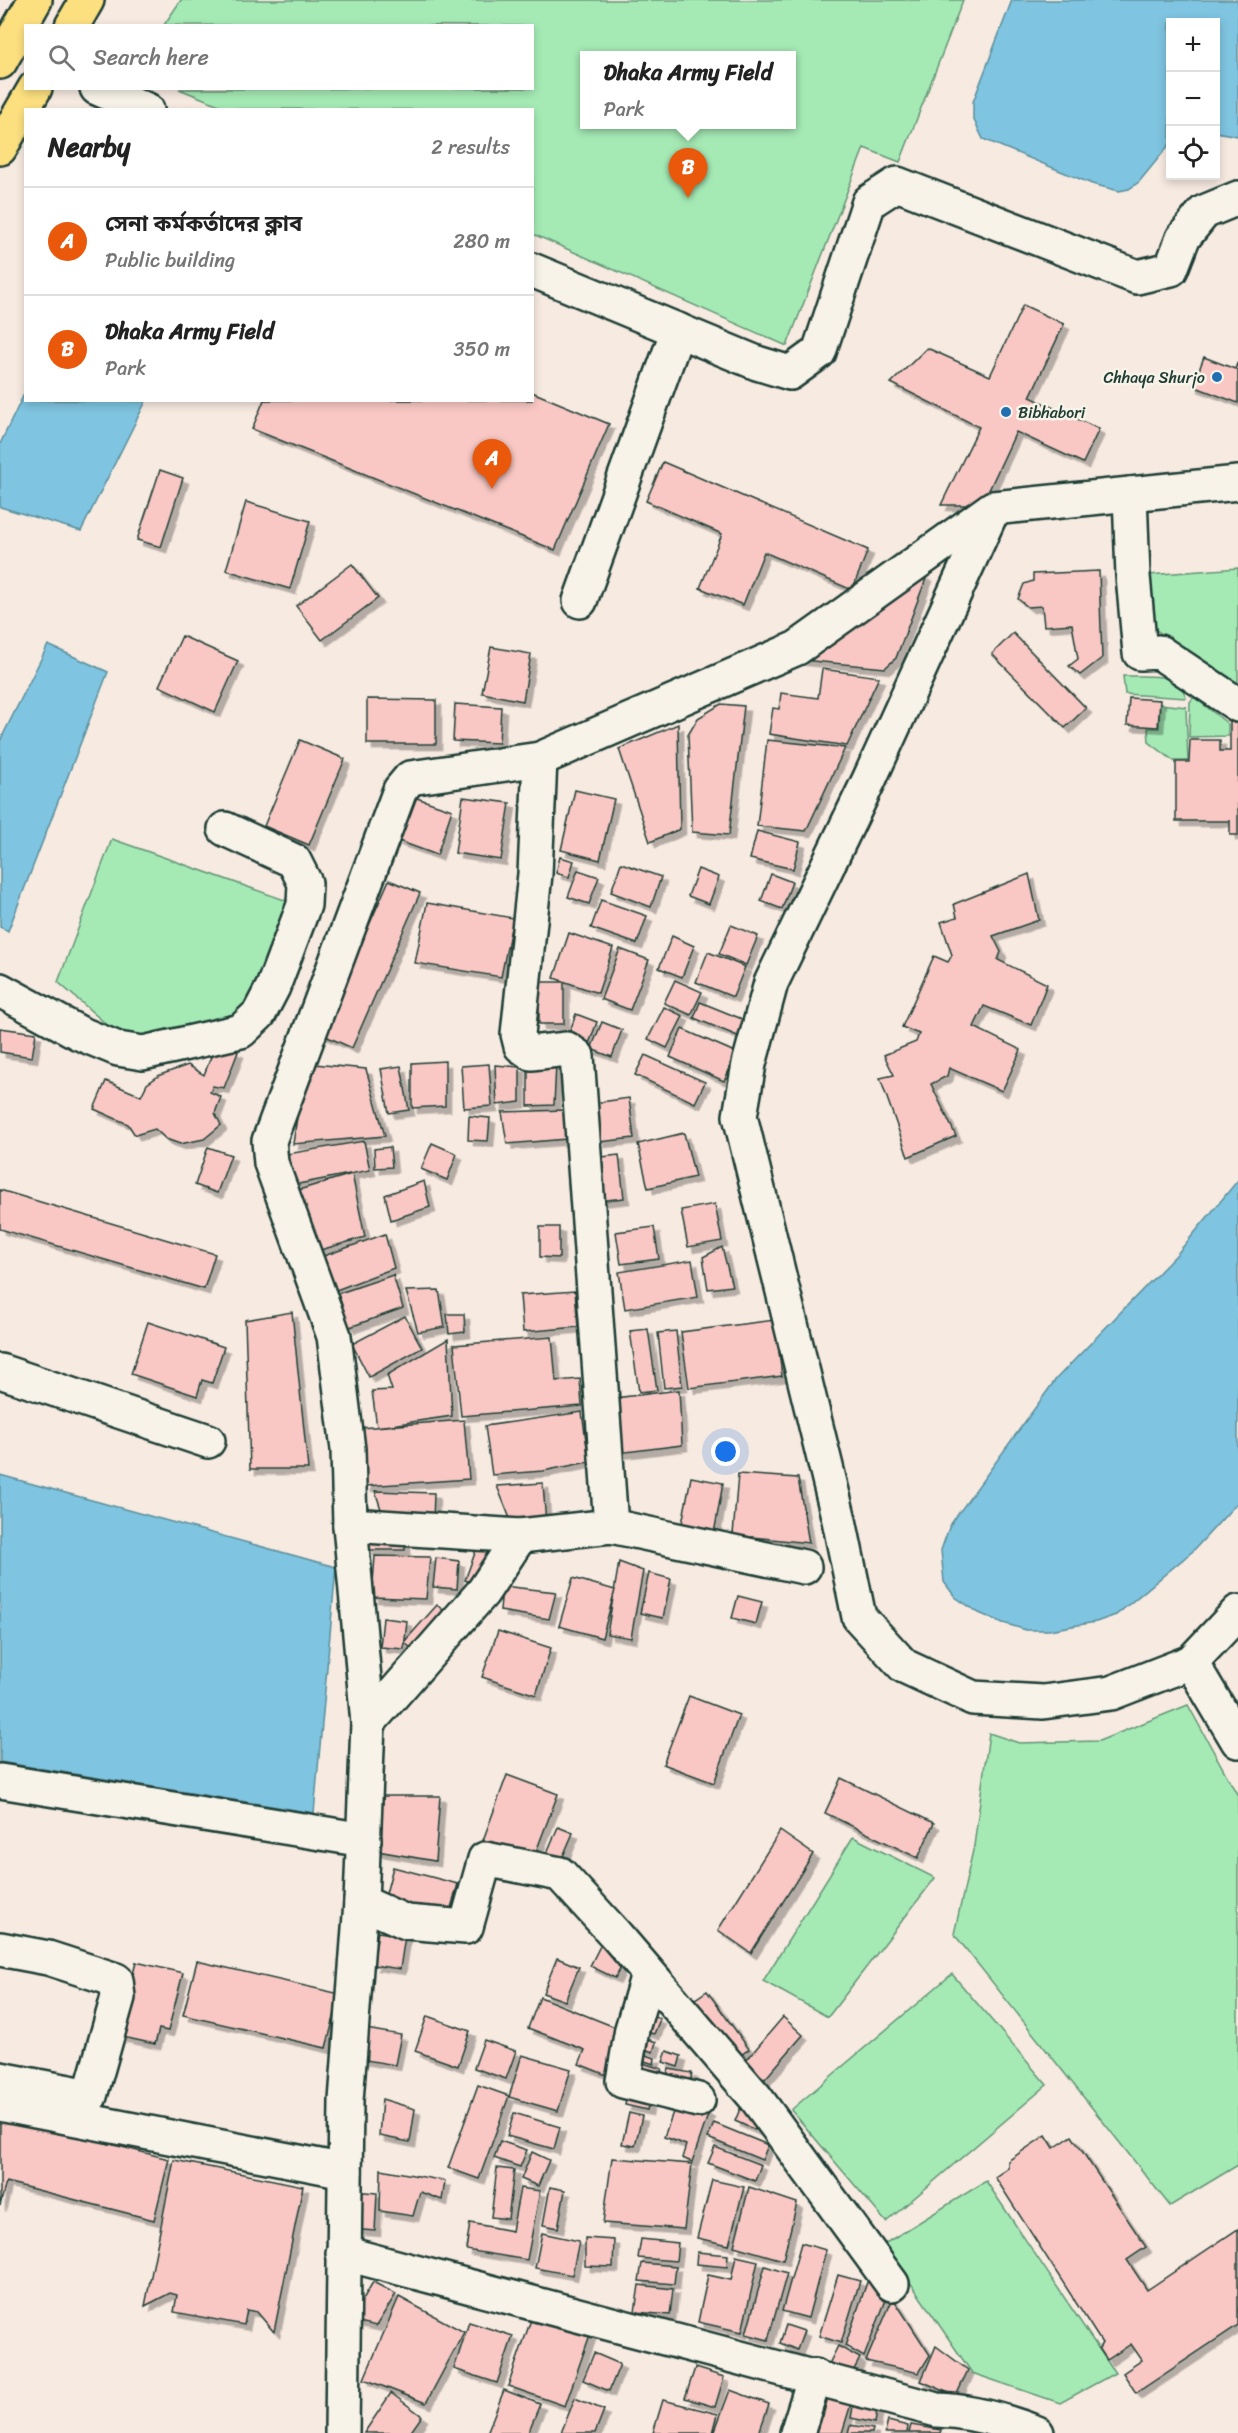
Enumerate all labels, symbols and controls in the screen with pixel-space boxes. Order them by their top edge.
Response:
map controls [1166,18,1220,180]
button: + [1166,18,1220,72]
search box [24,24,534,90]
text: Search here [93,38,209,77]
icon: search [45,41,78,74]
popup [580,51,796,129]
text: Dhaka Army Field [604,53,772,92]
button: − [1166,72,1220,126]
text: Park [604,92,645,127]
text: Nearby [48,124,130,170]
button: locate [1166,126,1220,180]
text: 2 results [431,130,510,165]
pin: B [668,148,708,198]
text: সেনা কর্মকর্তাদের ক্লাব [105,204,302,243]
text: A [61,224,74,259]
text: 280 m [453,224,510,259]
text: Public building [105,243,235,278]
text: Dhaka Army Field [105,312,274,351]
text: B [61,332,74,367]
text: 350 m [454,332,510,367]
text: Park [105,351,146,386]
place label: Chhaya Shurjo [1103,363,1205,392]
marker: Chhaya Shurjo [1210,370,1224,384]
place label: Bibhabori [1018,398,1086,427]
marker: Bibhabori [999,405,1013,419]
pin: A [472,440,512,489]
your location [711,1437,740,1466]

